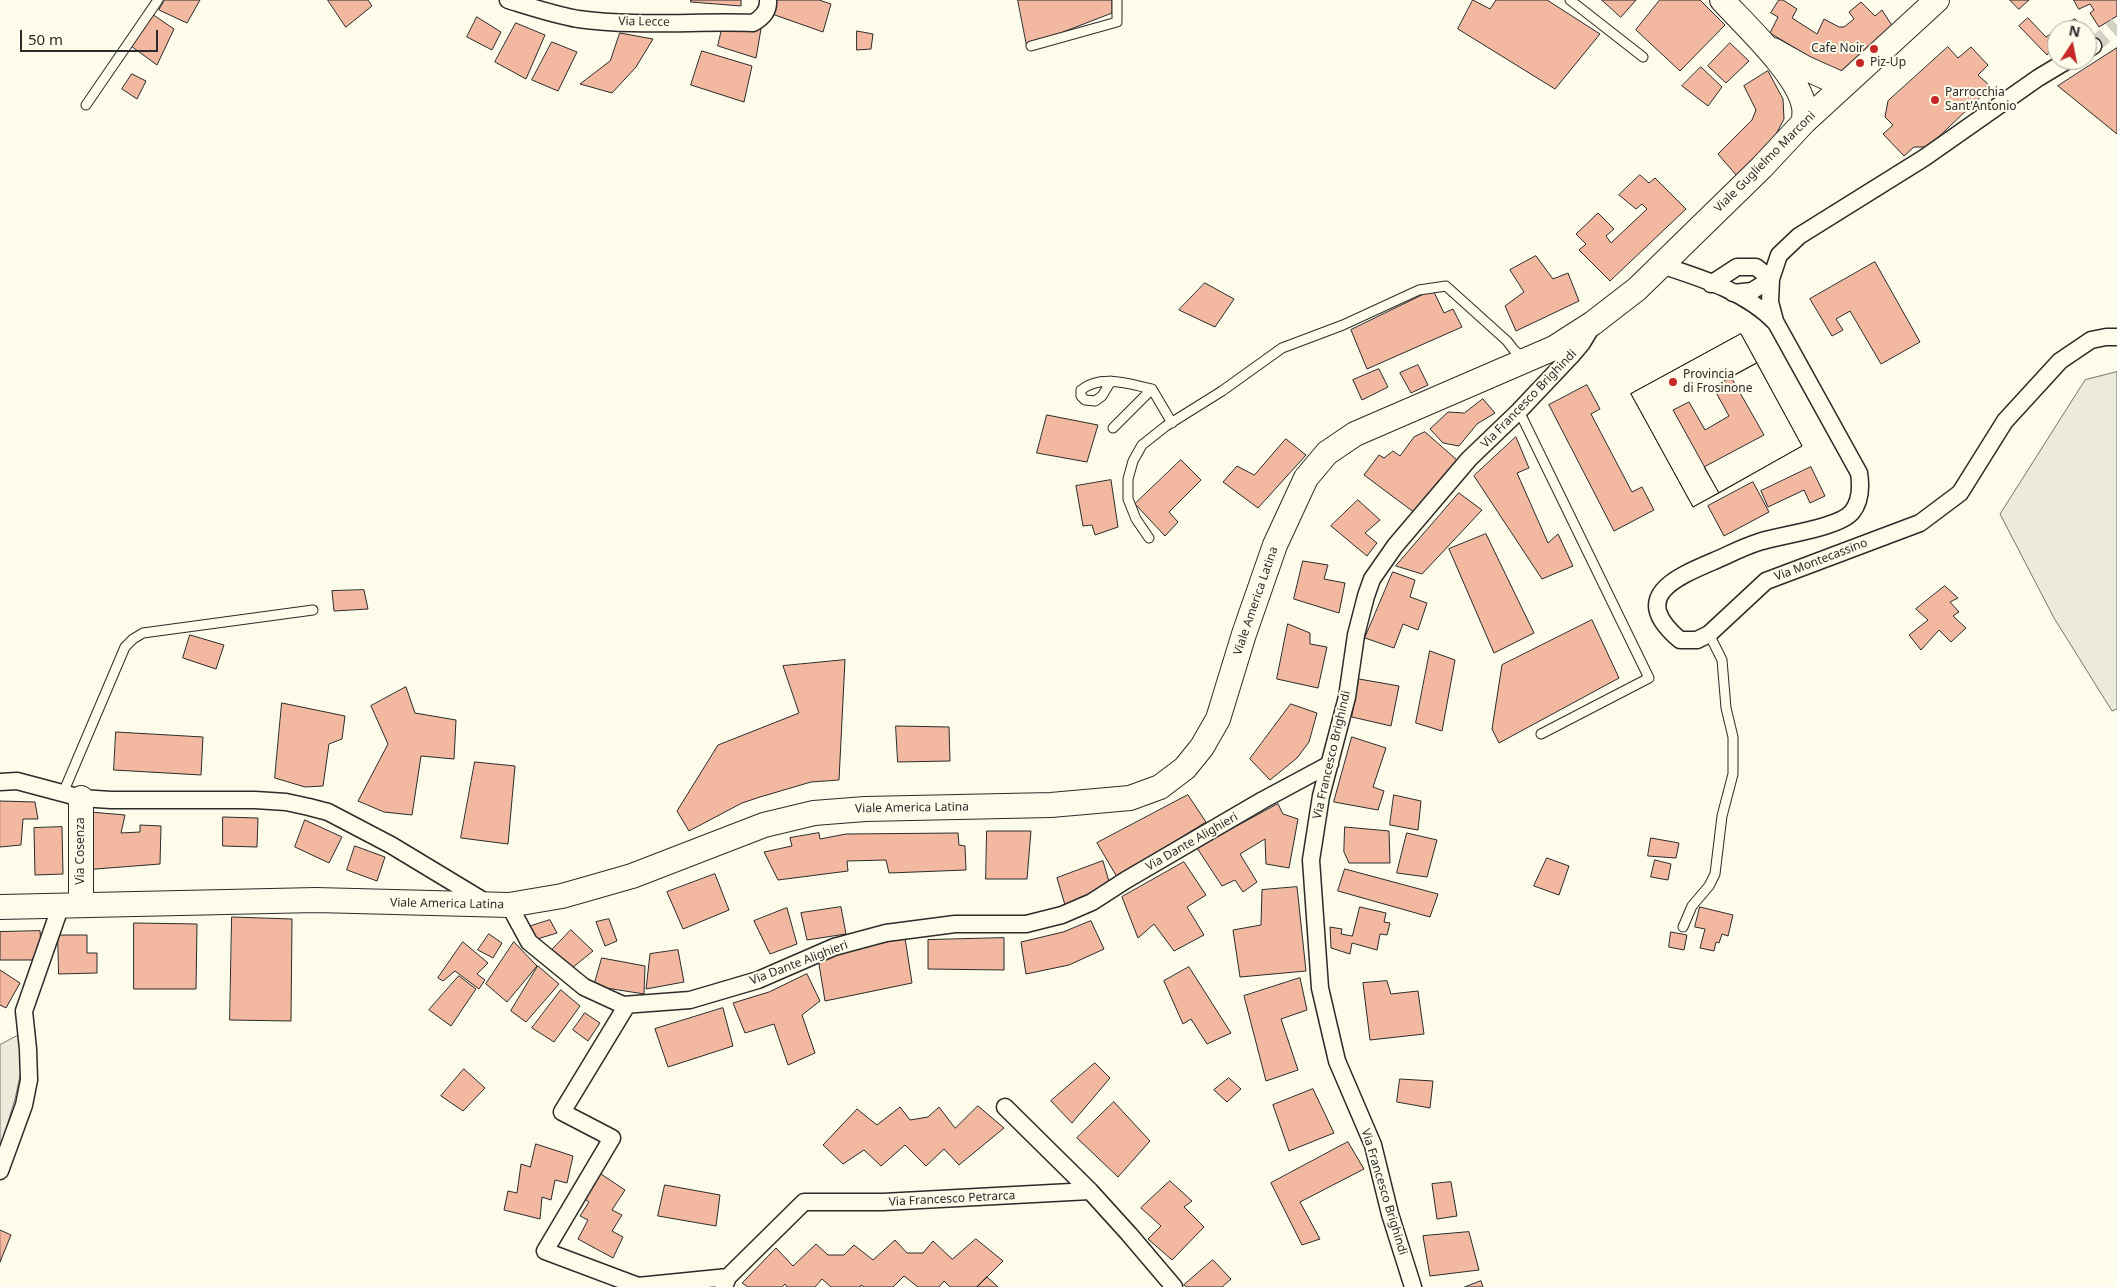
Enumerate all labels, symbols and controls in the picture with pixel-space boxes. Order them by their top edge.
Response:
street label: Via Lecce [618,14,670,30]
scale bar [22,20,160,52]
north arrow [2047,20,2097,70]
text: N [2067,20,2082,41]
text: 50 m [28,29,63,49]
place label: Cafe Noir [1811,42,1864,56]
marker: Cafe Noir [1868,43,1880,55]
place label: Piz-Up [1870,56,1906,70]
marker: Piz-Up [1854,57,1866,69]
place label: Parrocchia Sant'Antonio [1945,86,2017,114]
marker: Parrocchia Sant'Antonio [1929,94,1941,106]
street label: Viale Guglielmo Marconi [1711,108,1819,216]
street label: Via Francesco Brighindi [1478,347,1580,451]
place label: Provincia di Frosinone [1683,368,1753,396]
marker: Provincia di Frosinone [1667,376,1679,388]
street label: Via Montecassino [1772,536,1870,584]
street label: Viale America Latina [1231,545,1281,657]
street label: Via Francesco Brighindi [1310,689,1354,821]
street label: Viale America Latina [855,800,969,816]
street label: Via Dante Alighieri [1143,810,1241,874]
street label: Via Cosenza [74,817,88,885]
street label: Viale America Latina [390,896,504,912]
street label: Via Dante Alighieri [748,938,850,988]
street label: Via Francesco Brighindi [1358,1127,1410,1257]
street label: Via Francesco Petrarca [888,1188,1016,1210]

